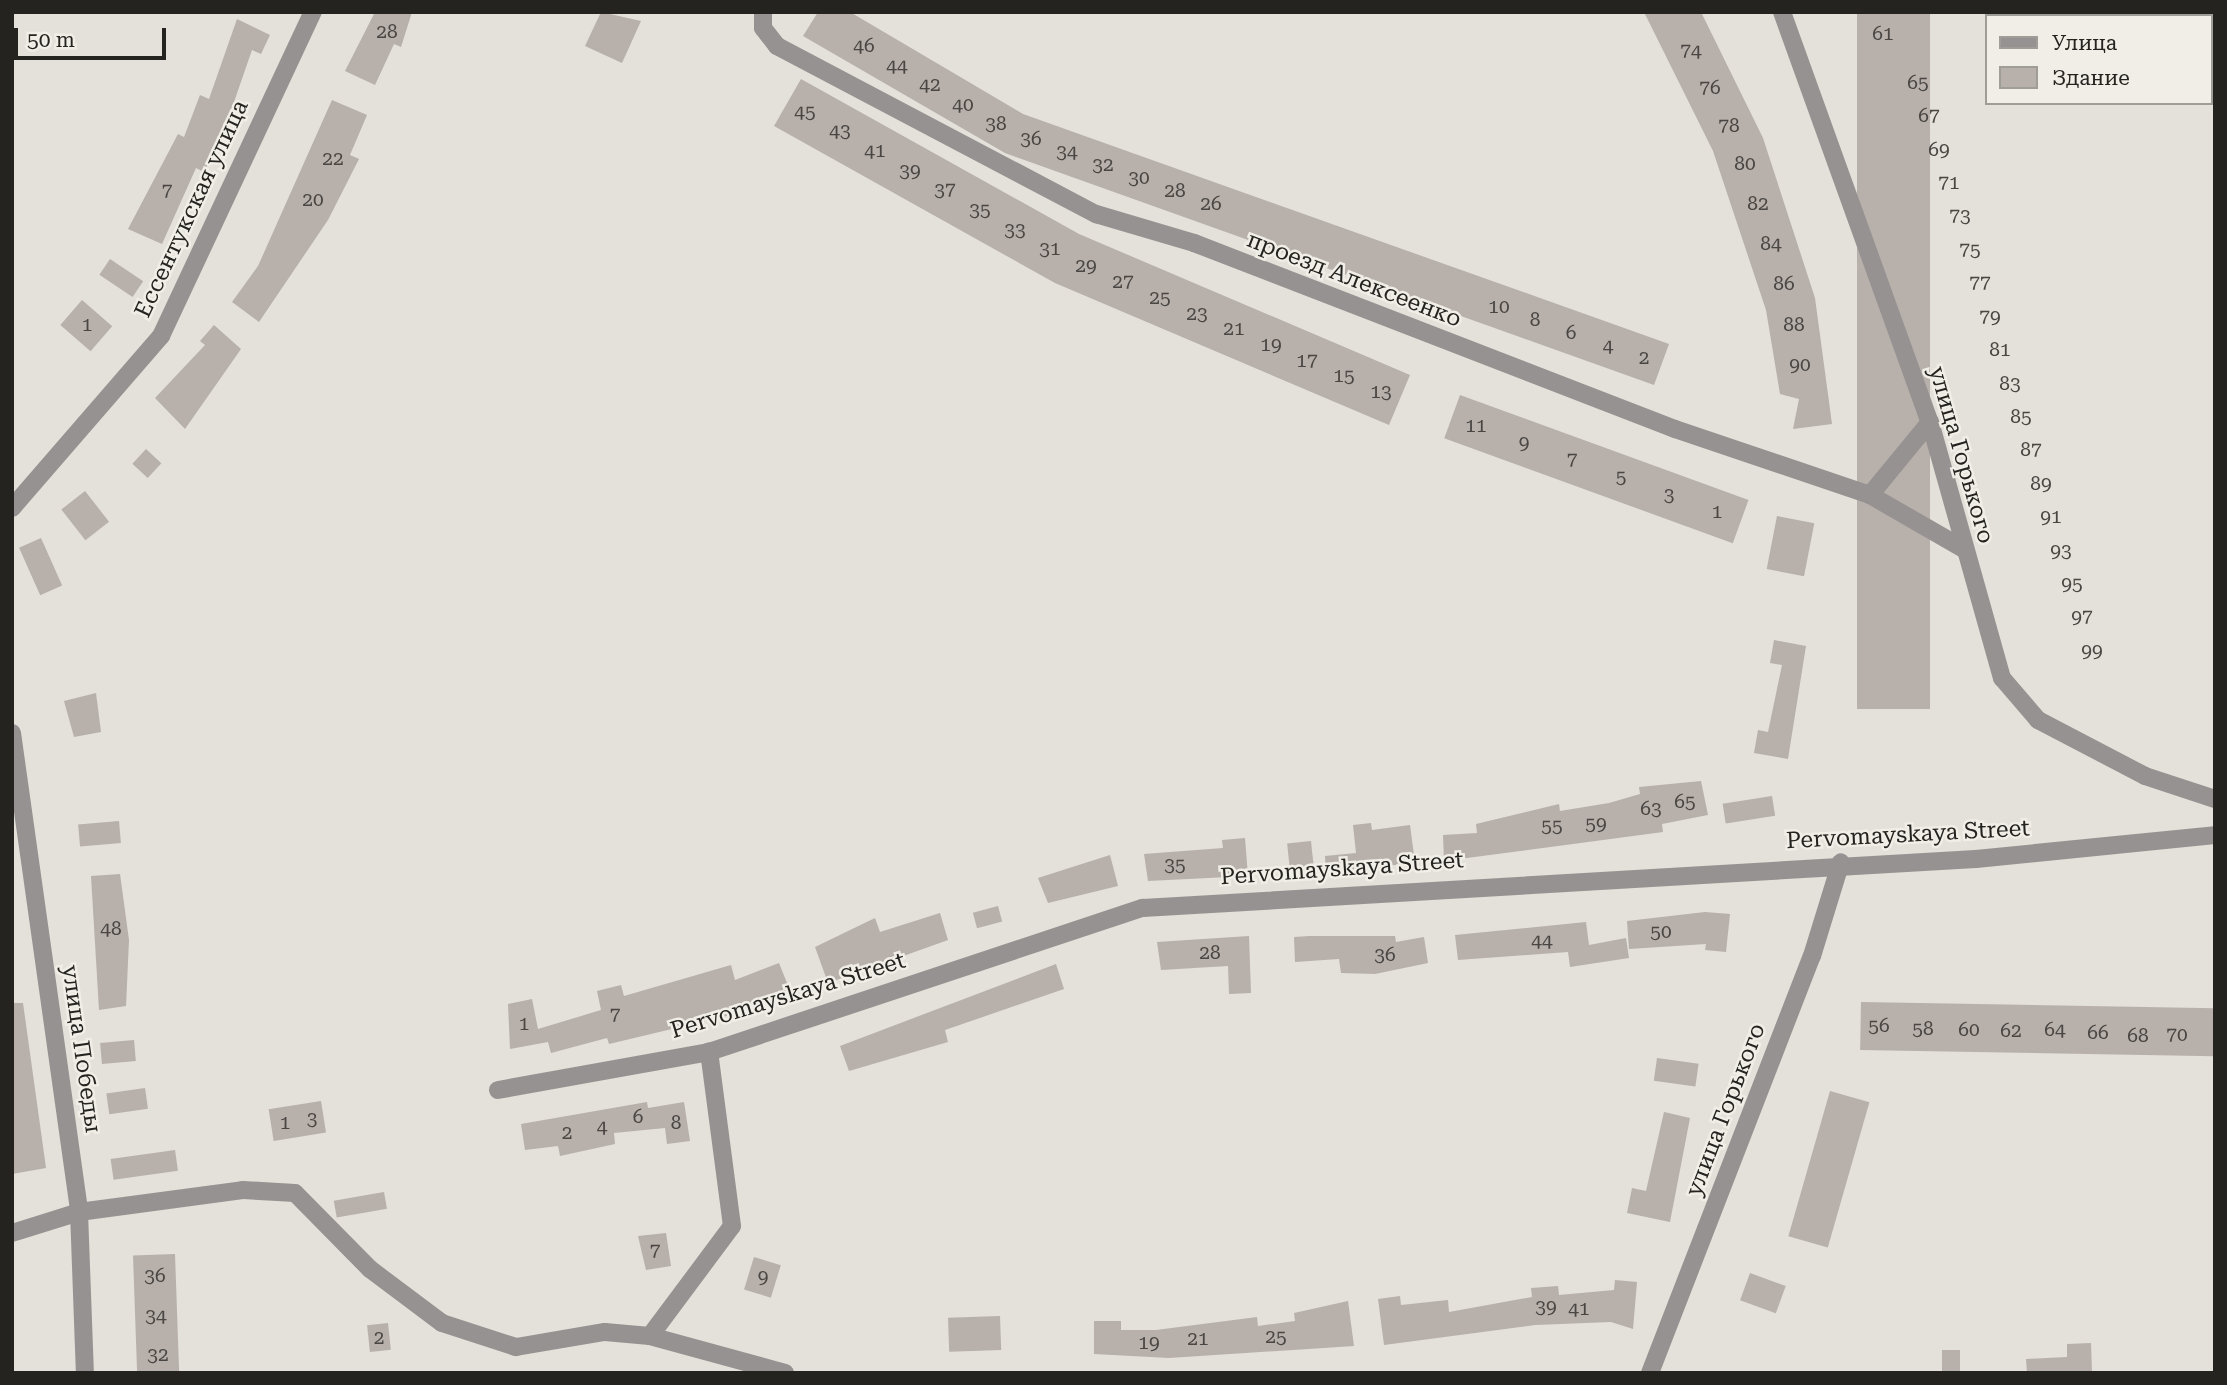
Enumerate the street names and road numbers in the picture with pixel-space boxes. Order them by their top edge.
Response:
street label: Ессентукская улица [129,96,255,322]
street label: проезд Алексеенко [1243,226,1465,334]
street label: улица Горького [1923,363,1999,547]
street label: Pervomayskaya Street [1785,815,2031,855]
street label: Pervomayskaya Street [1219,847,1465,891]
street label: Pervomayskaya Street [667,947,909,1045]
street label: улица Победы [56,963,106,1135]
street label: улица Горького [1680,1020,1772,1200]

